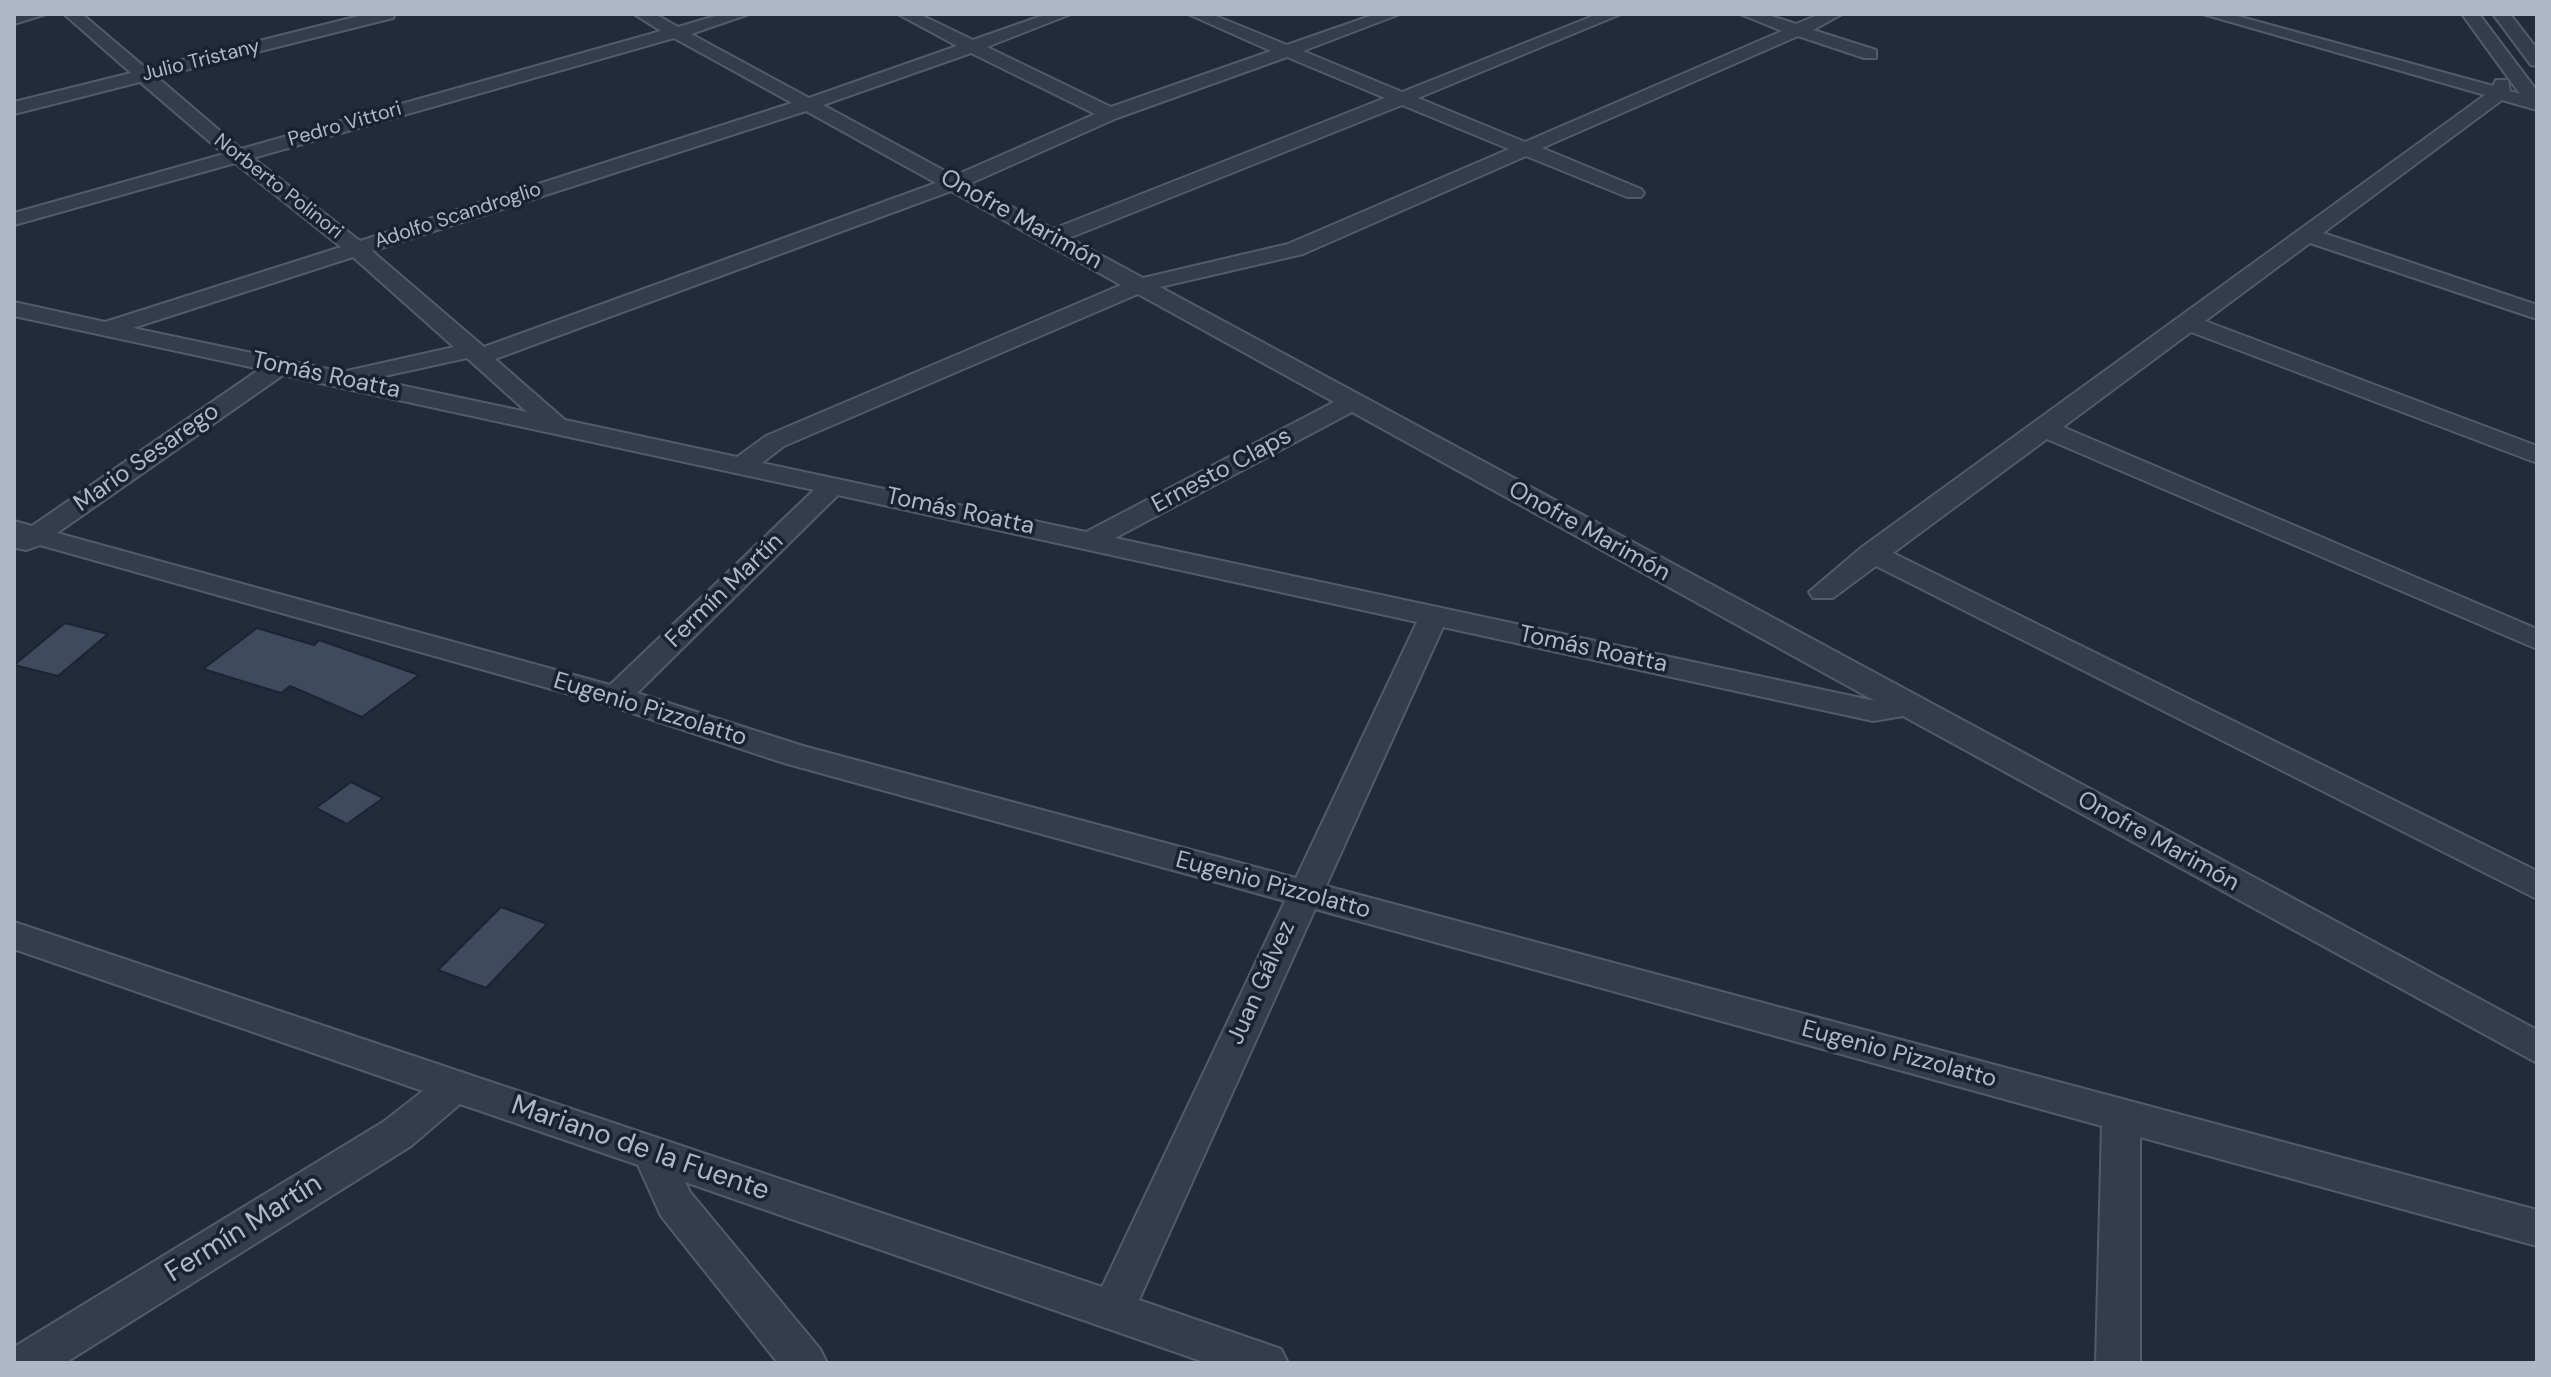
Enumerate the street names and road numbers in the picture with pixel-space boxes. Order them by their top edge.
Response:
street label: Julio Tristany [139,35,263,87]
street label: Pedro Vittori [286,97,404,153]
street label: Norberto Polinori [209,129,347,245]
street label: Onofre Marimón [935,164,1107,276]
street label: Adolfo Scandroglio [372,178,544,254]
street label: Tomás Roatta [249,346,403,406]
street label: Mario Sesarego [69,397,225,519]
street label: Ernesto Claps [1147,422,1297,520]
street label: Onofre Marimón [1503,476,1675,588]
street label: Tomás Roatta [883,482,1037,542]
street label: Fermín Martín [660,528,790,654]
street label: Tomás Roatta [1516,620,1670,680]
street label: Eugenio Pizzolatto [550,667,750,753]
street label: Onofre Marimón [2072,786,2244,898]
street label: Eugenio Pizzolatto [1172,846,1374,926]
street label: Juan Gálvez [1222,917,1302,1049]
street label: Eugenio Pizzolatto [1798,1015,2000,1095]
street label: Mariano de la Fuente [507,1089,773,1209]
street label: Fermín Martín [160,1168,328,1290]

